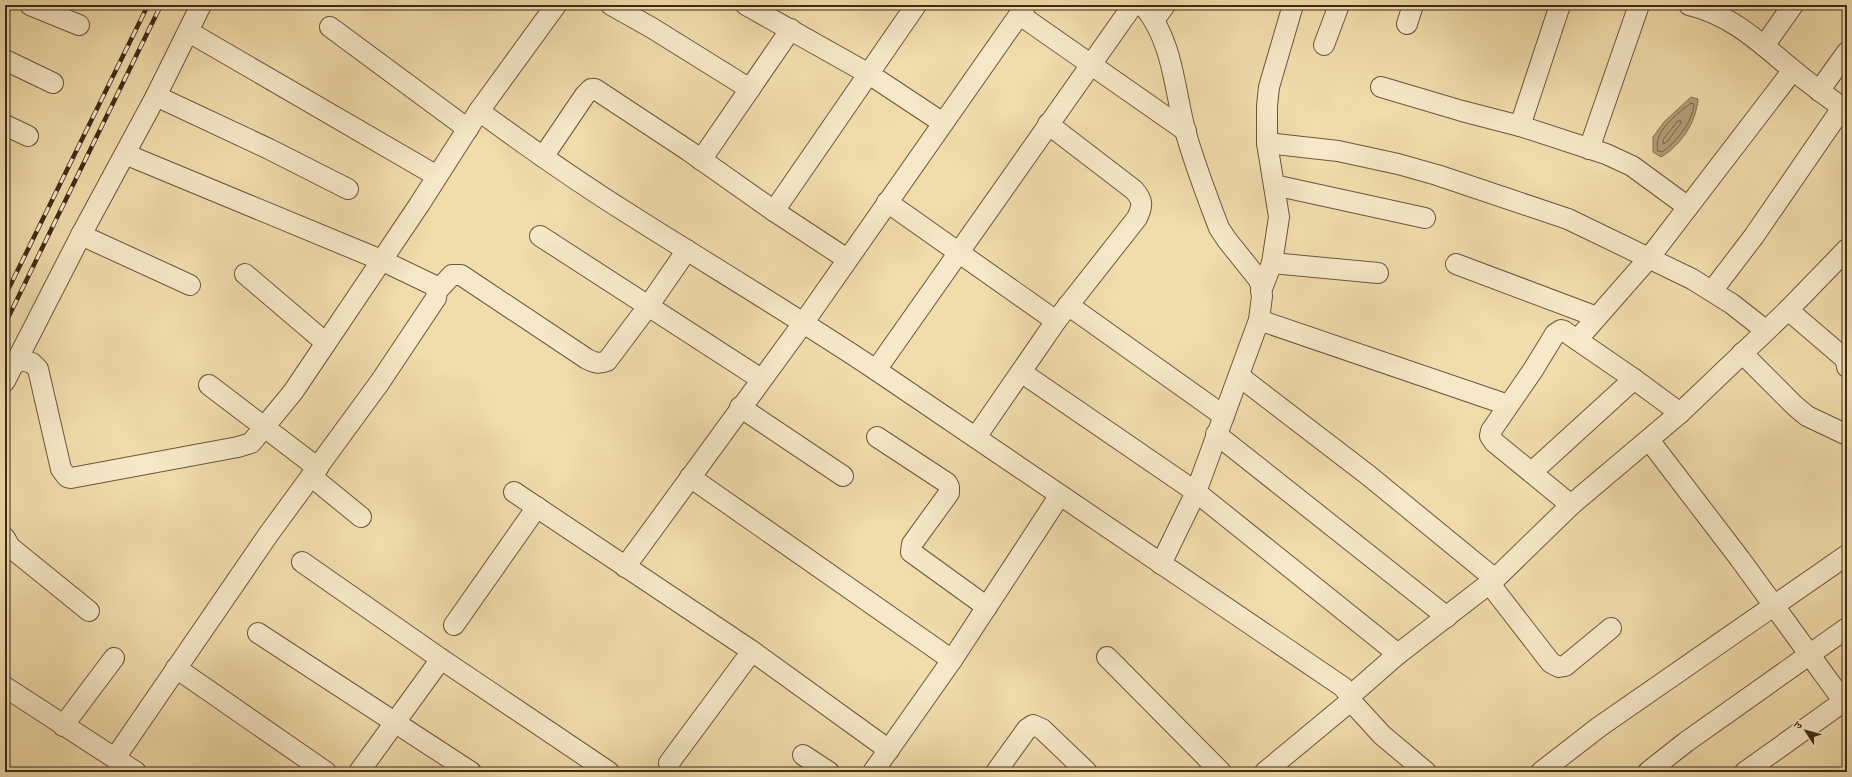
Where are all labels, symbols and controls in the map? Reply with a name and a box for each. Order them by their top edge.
north arrow [1786,711,1826,751]
text: उ [1791,718,1806,732]

